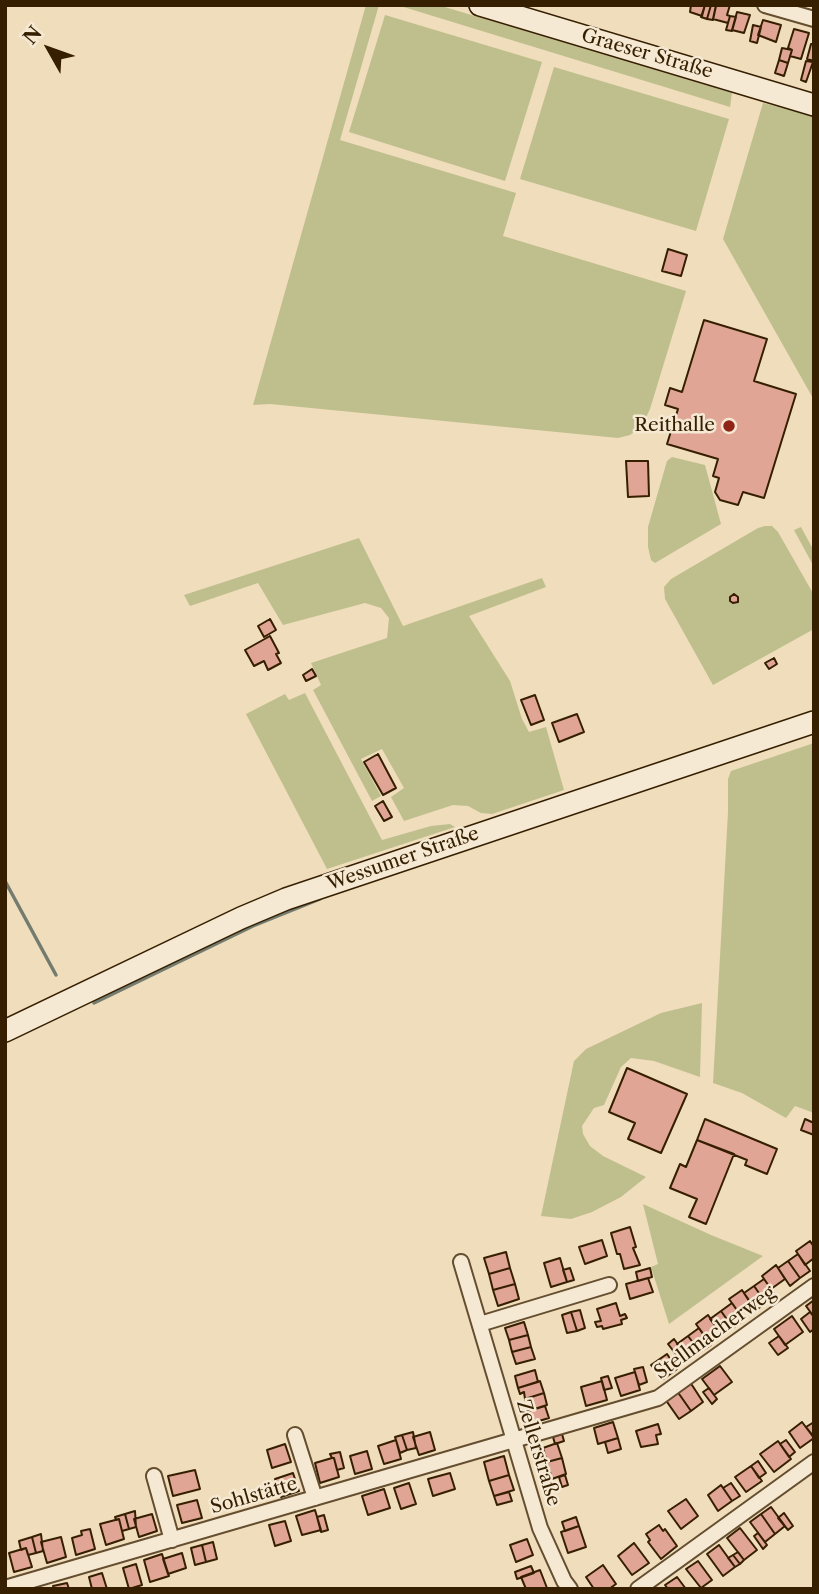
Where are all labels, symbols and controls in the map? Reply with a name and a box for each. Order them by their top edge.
north arrow [14,14,84,84]
text: N [18,21,47,49]
street label: Graeser Straße [579,24,715,84]
place label: Reithalle [634,415,715,437]
marker: Reithalle [721,418,737,434]
street label: Wessumer Straße [324,822,482,896]
street label: Stellmacherweg [650,1281,780,1385]
street label: Zellerstraße [511,1397,565,1509]
street label: Sohlstätte [208,1473,300,1519]

